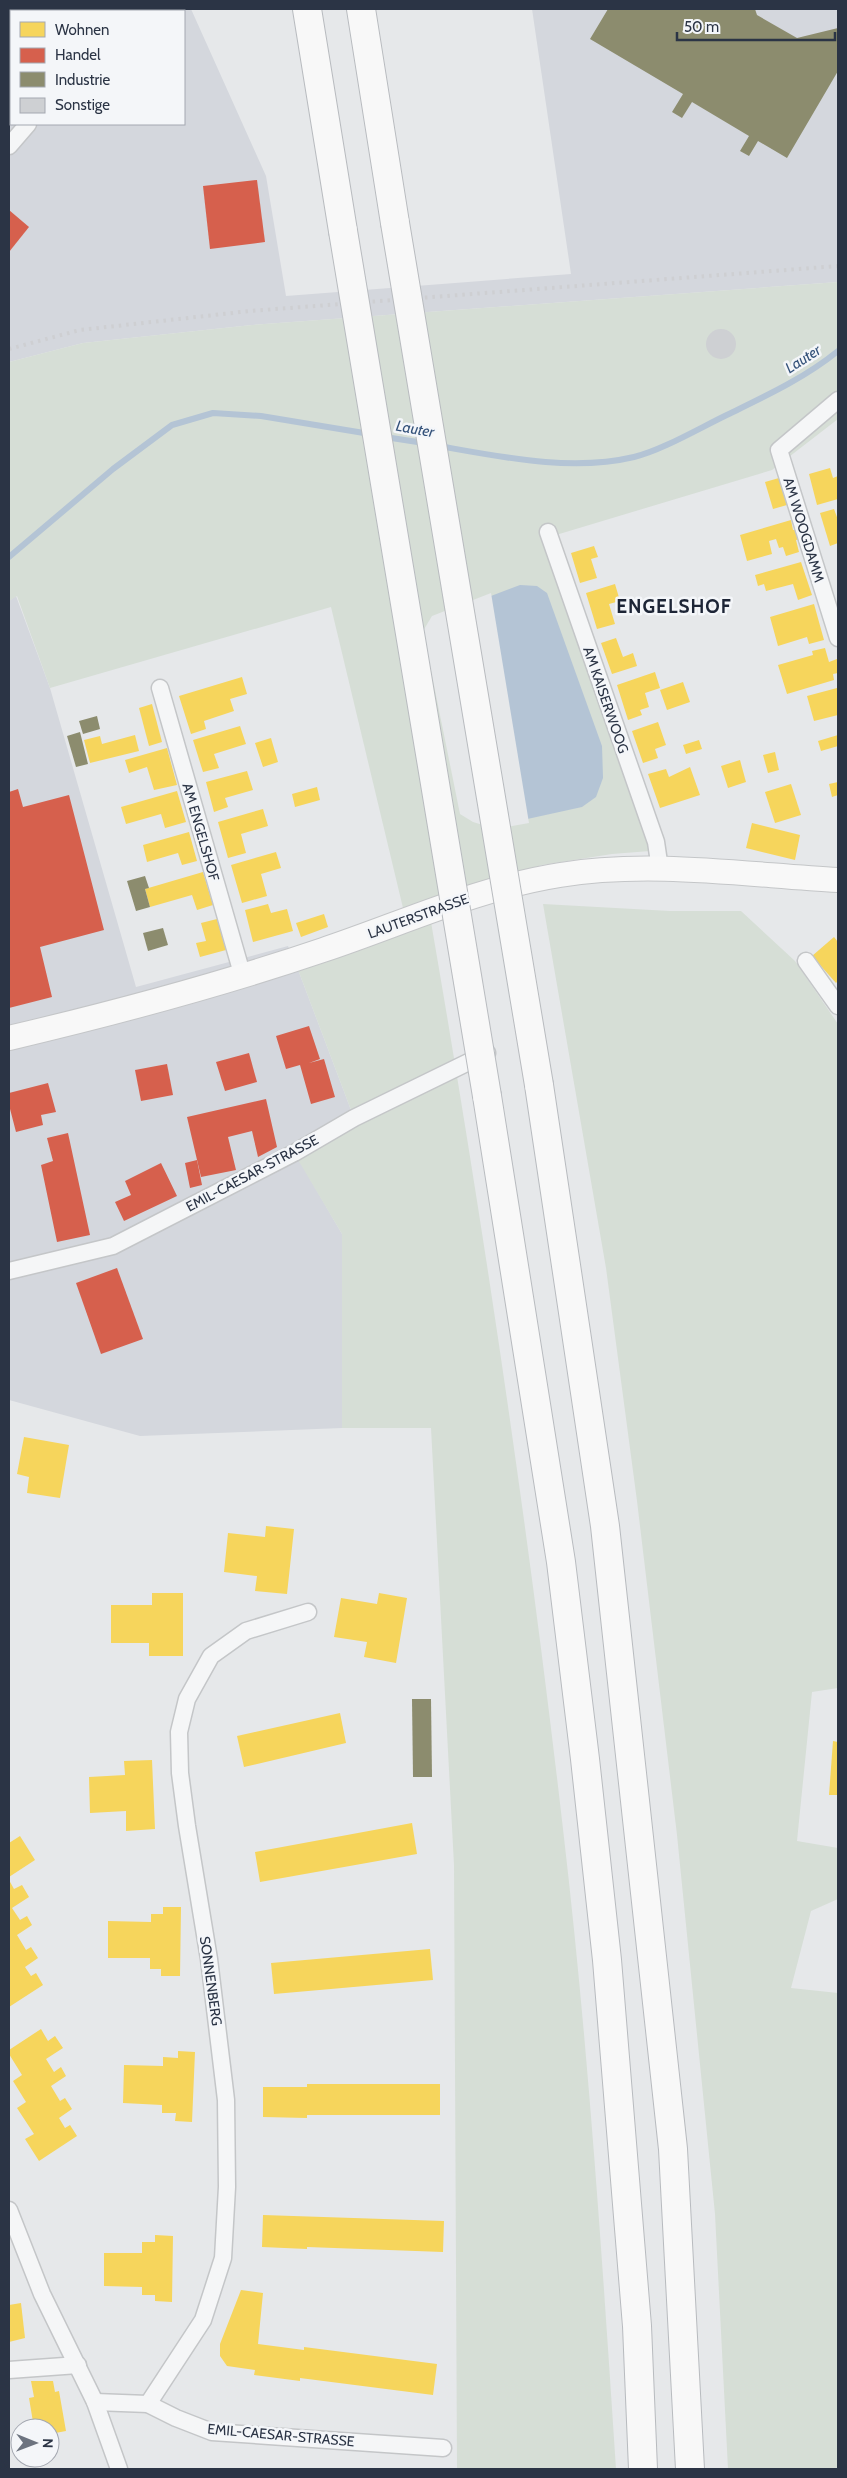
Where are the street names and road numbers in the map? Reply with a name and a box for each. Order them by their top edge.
street label: AM WOOGDAMM [780,475,828,585]
street label: AM KAISERWOOG [579,644,633,756]
street label: AM ENGELSHOF [178,781,224,884]
street label: LAUTERSTRASSE [365,889,471,943]
street label: EMIL-CAESAR-STRASSE [183,1130,322,1216]
street label: SONNENBERG [196,1935,226,2027]
street label: EMIL-CAESAR-STRASSE [207,2420,356,2450]

